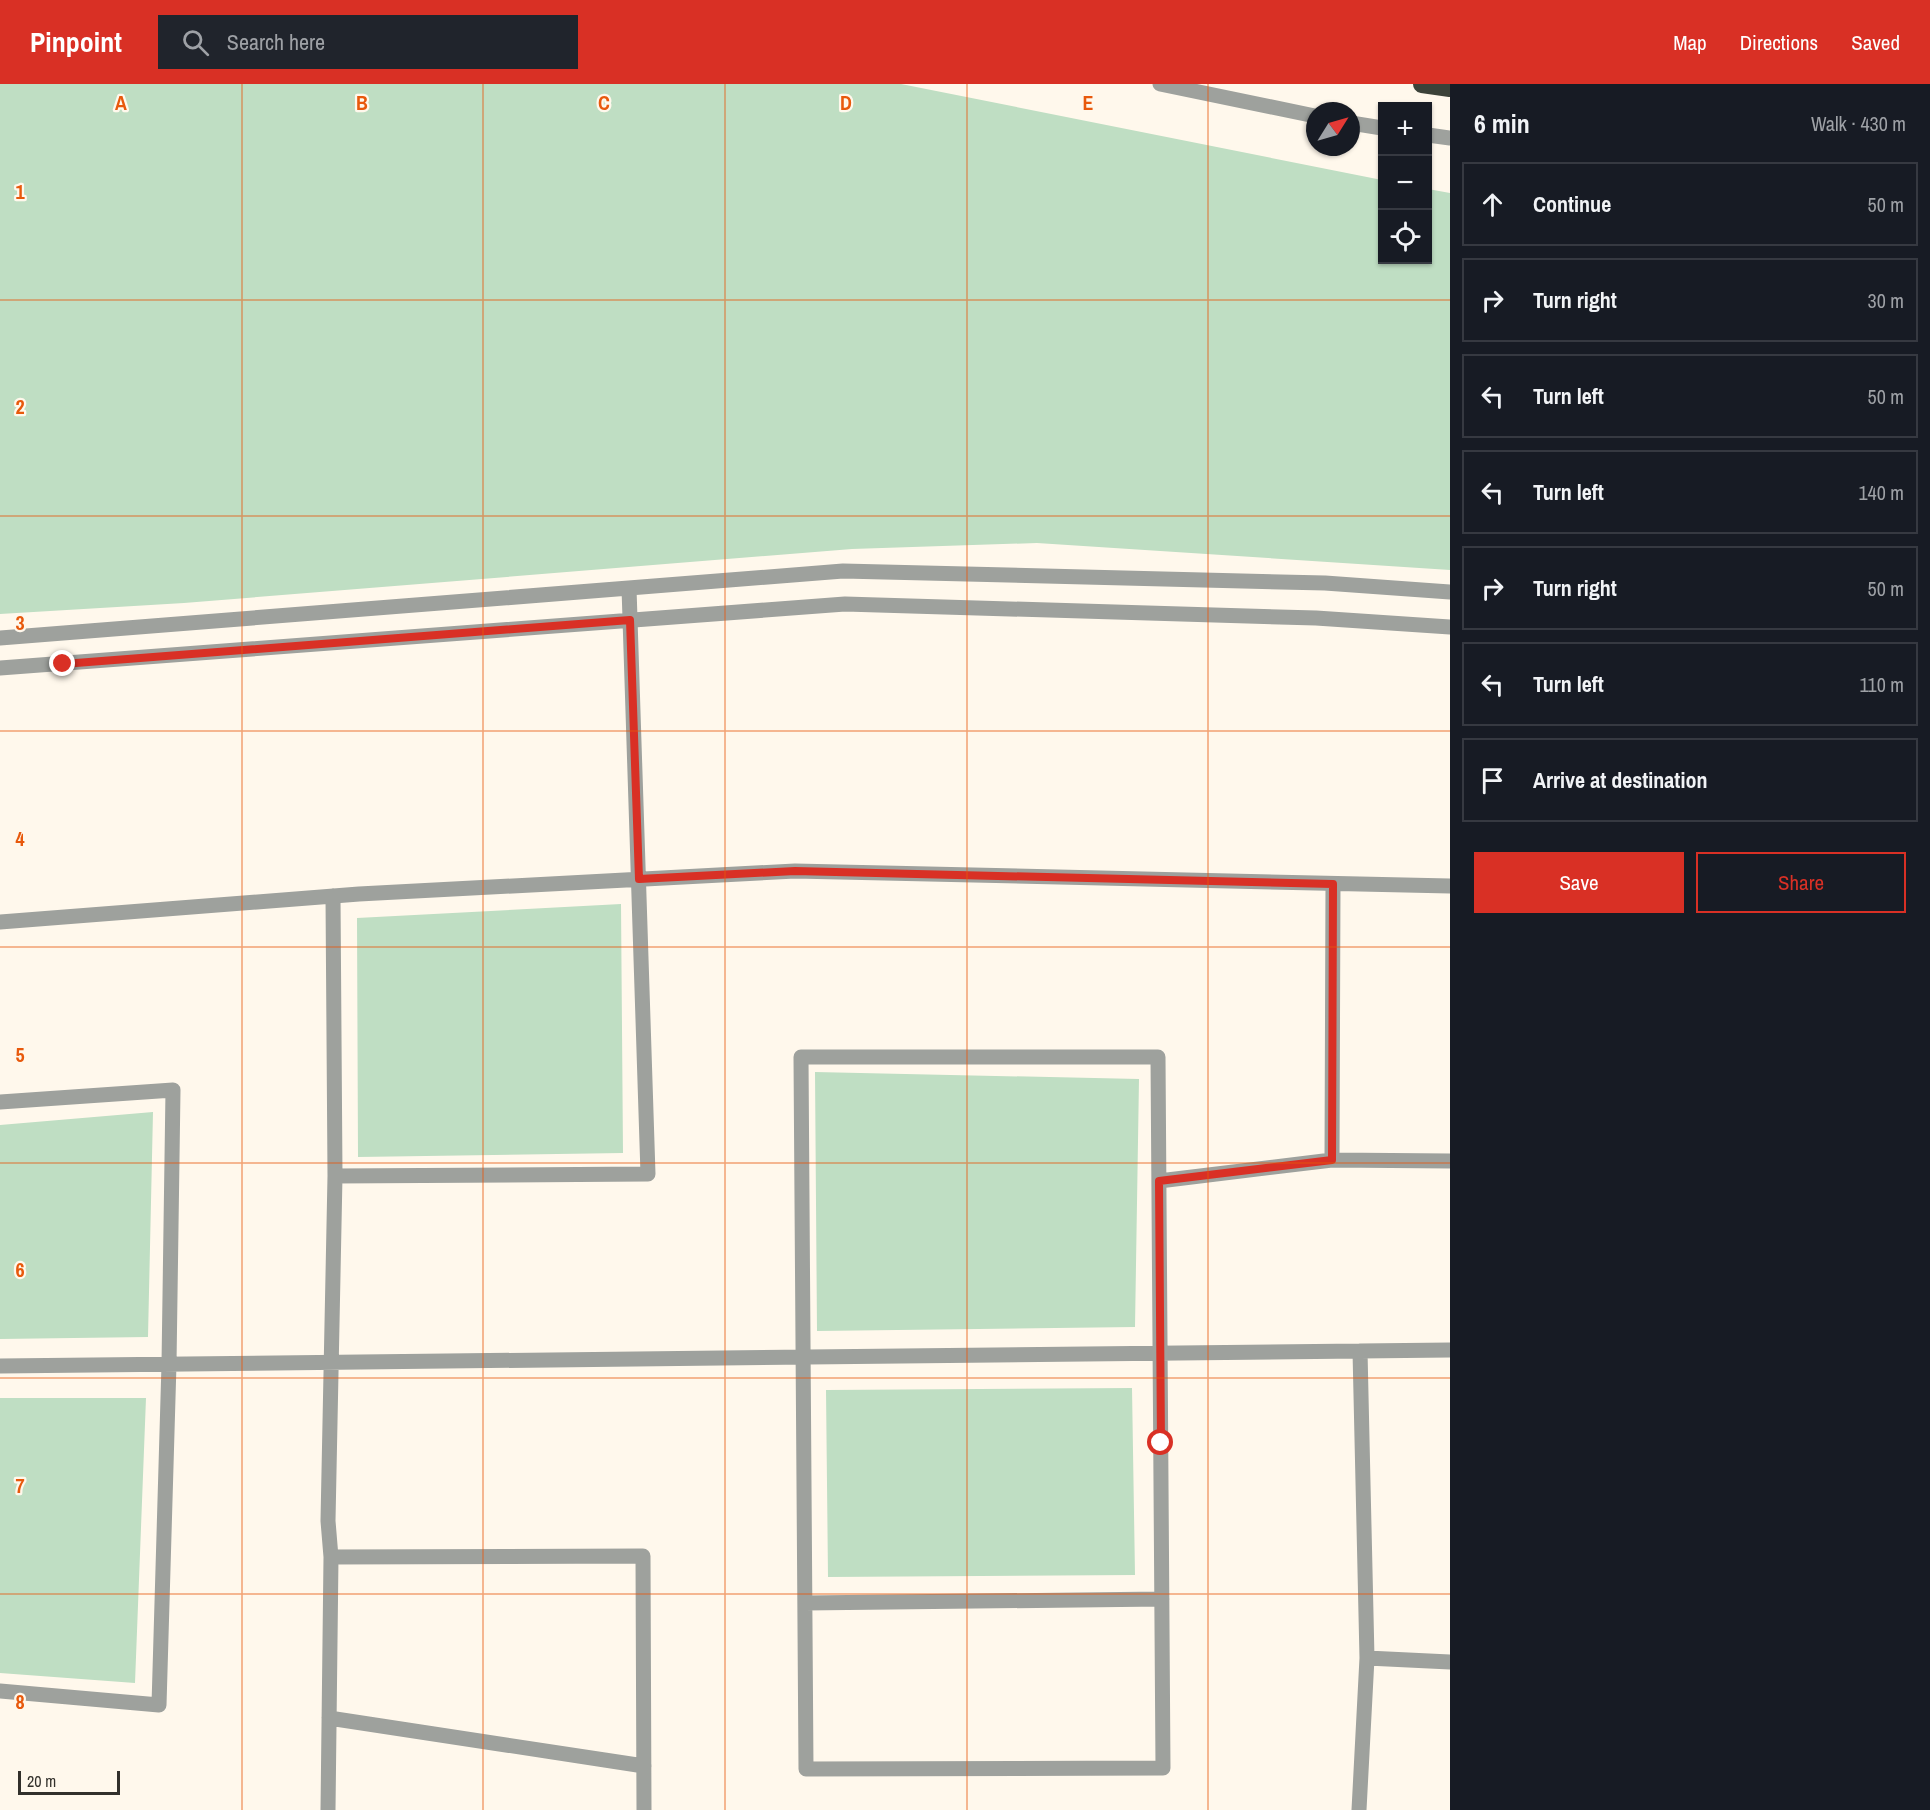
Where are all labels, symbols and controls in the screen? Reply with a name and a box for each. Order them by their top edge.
search box [158,15,578,69]
text: Pinpoint [30,23,122,61]
icon: search [179,26,212,59]
text: Search here [227,27,325,57]
text: Map [1673,28,1707,57]
text: Directions [1740,28,1818,57]
text: Saved [1851,28,1900,57]
text: A [115,89,127,116]
text: B [356,89,368,116]
text: C [598,89,610,116]
text: D [840,89,852,116]
text: E [1083,89,1094,116]
north arrow [1306,102,1360,156]
map controls [1378,102,1432,264]
button: + [1378,102,1432,156]
text: 6 min [1474,106,1530,141]
text: Walk · 430 m [1811,110,1906,137]
button: − [1378,156,1432,210]
text: 1 [15,178,25,205]
icon: ahead [1476,188,1509,221]
text: Continue [1533,189,1611,219]
text: 50 m [1868,191,1904,218]
button: locate [1378,210,1432,264]
icon: right [1476,284,1509,317]
text: Turn right [1533,285,1617,315]
text: 30 m [1868,287,1904,314]
icon: left [1476,380,1509,413]
text: Turn left [1533,381,1604,411]
text: 50 m [1868,383,1904,410]
text: 2 [15,393,25,420]
icon: left [1476,476,1509,509]
text: Turn left [1533,477,1604,507]
text: 140 m [1858,479,1904,506]
icon: right [1476,572,1509,605]
text: Turn right [1533,573,1617,603]
text: 50 m [1868,575,1904,602]
text: 3 [15,609,25,636]
route end [49,650,75,676]
icon: left [1476,668,1509,701]
text: Turn left [1533,669,1604,699]
text: 110 m [1860,671,1904,698]
icon: arrive [1476,764,1509,797]
text: Arrive at destination [1533,765,1707,795]
text: 4 [15,825,25,852]
button: Save [1474,852,1684,913]
button: Share [1696,852,1906,913]
text: 5 [15,1041,25,1068]
text: 6 [15,1256,25,1283]
route start [1147,1429,1173,1455]
text: 7 [15,1472,25,1499]
text: 8 [15,1688,25,1715]
scale bar [18,1768,120,1796]
text: 20 m [27,1770,56,1792]

